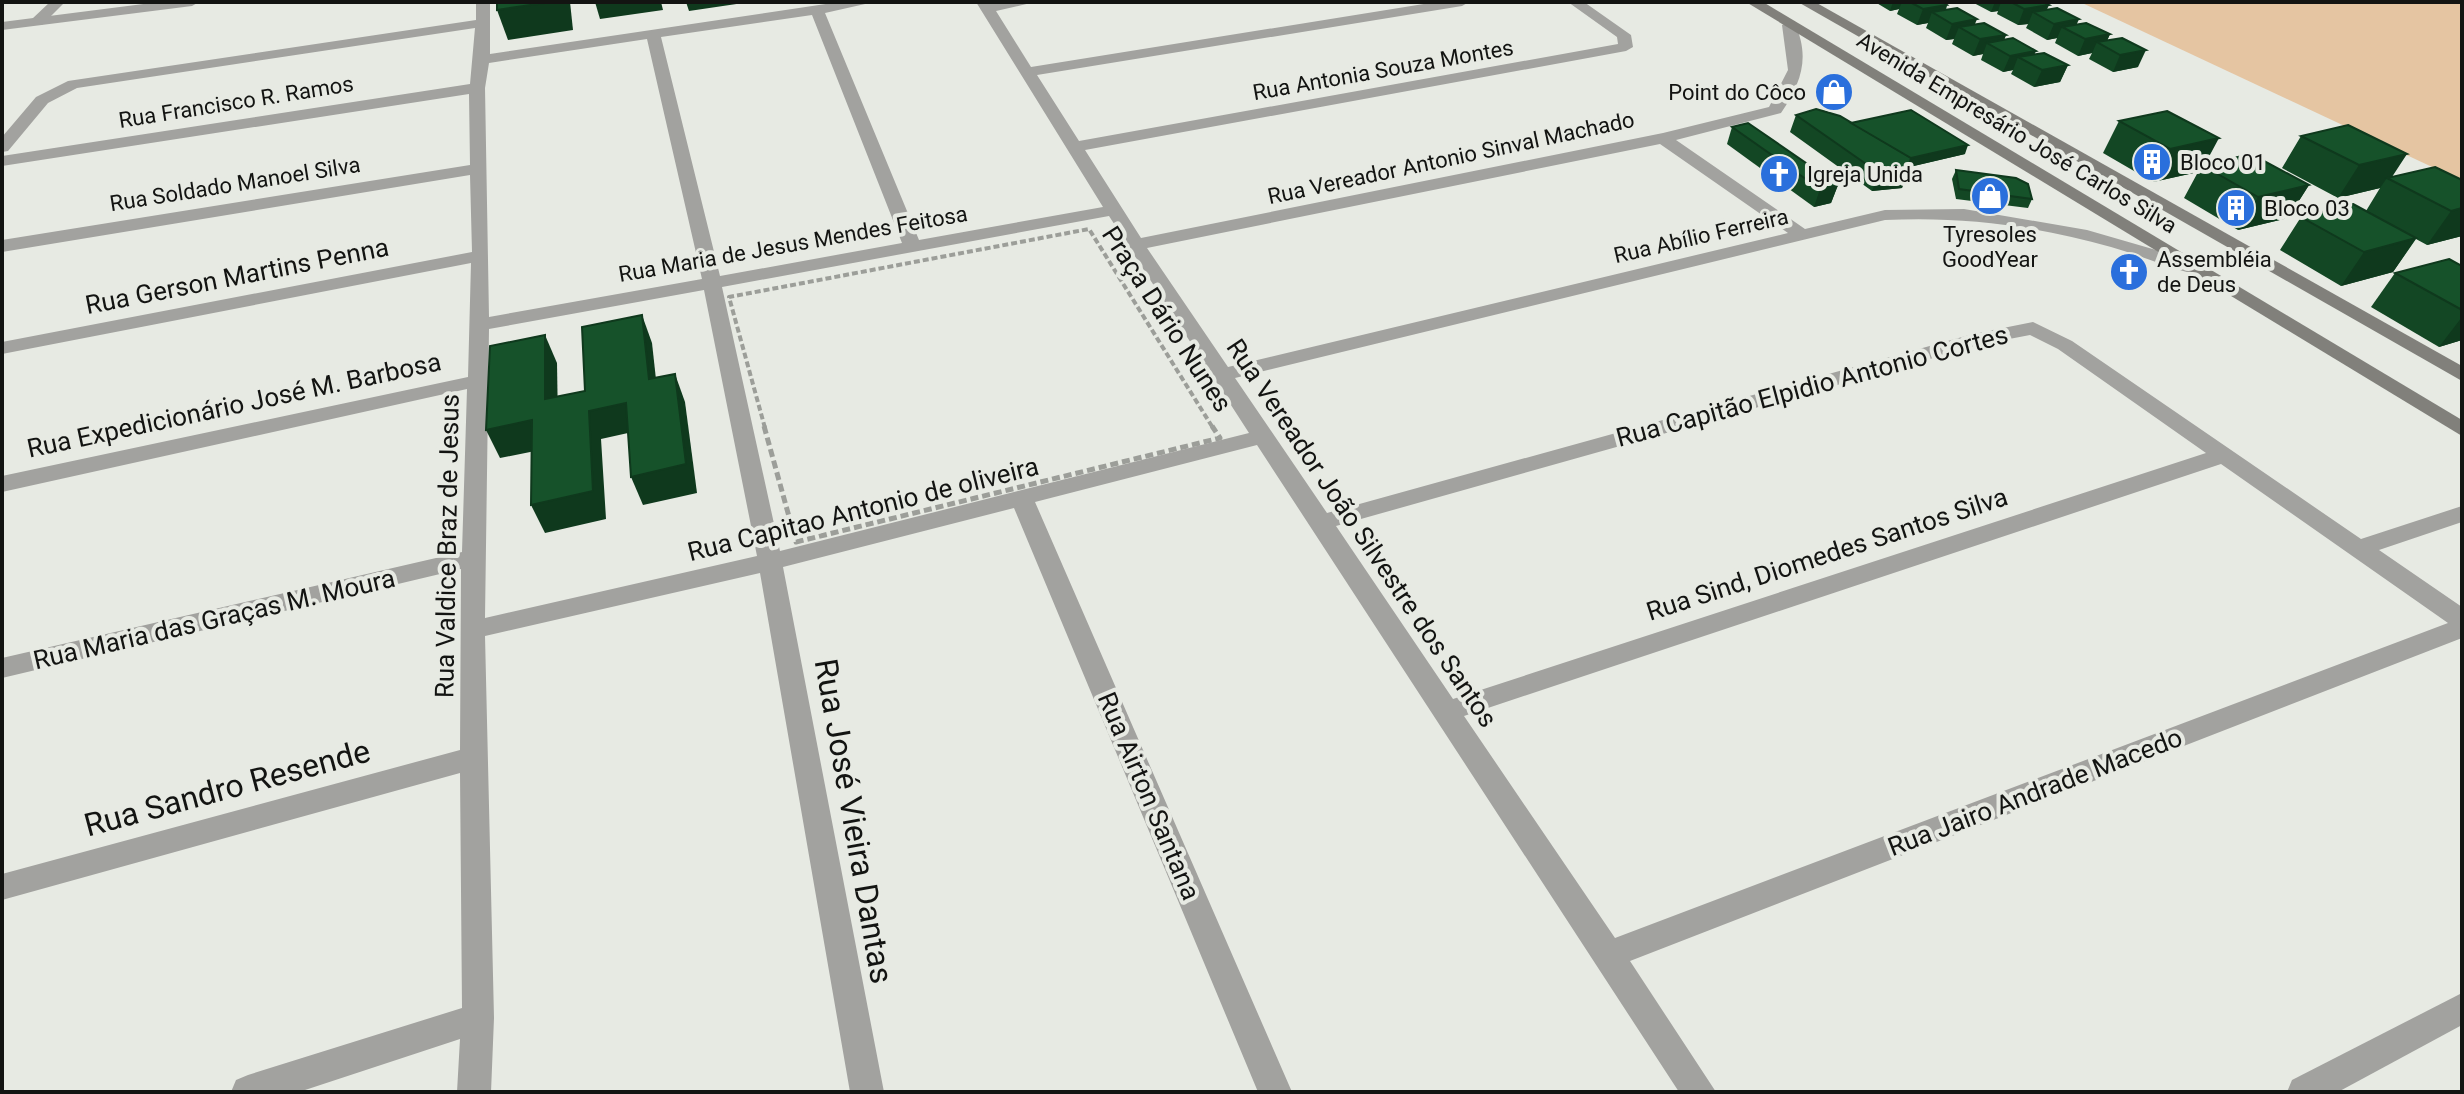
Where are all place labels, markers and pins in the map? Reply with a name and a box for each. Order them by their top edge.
shop icon: Point do Côco [1813,71,1855,113]
place label: Point do Côco [1668,80,1806,105]
building icon: Bloco 01 [2131,141,2173,183]
place label: Bloco 01 [2180,150,2266,175]
church icon: Igreja Unida [1758,153,1800,195]
place label: Igreja Unida [1807,162,1923,187]
shop icon: Tyresoles GoodYear [1969,175,2011,217]
building icon: Bloco 03 [2215,187,2257,229]
place label: Bloco 03 [2264,196,2350,221]
place label: Tyresoles GoodYear [1942,222,2039,272]
place label: Assembléia de Deus [2157,247,2272,297]
church icon: Assembléia de Deus [2108,251,2150,293]

